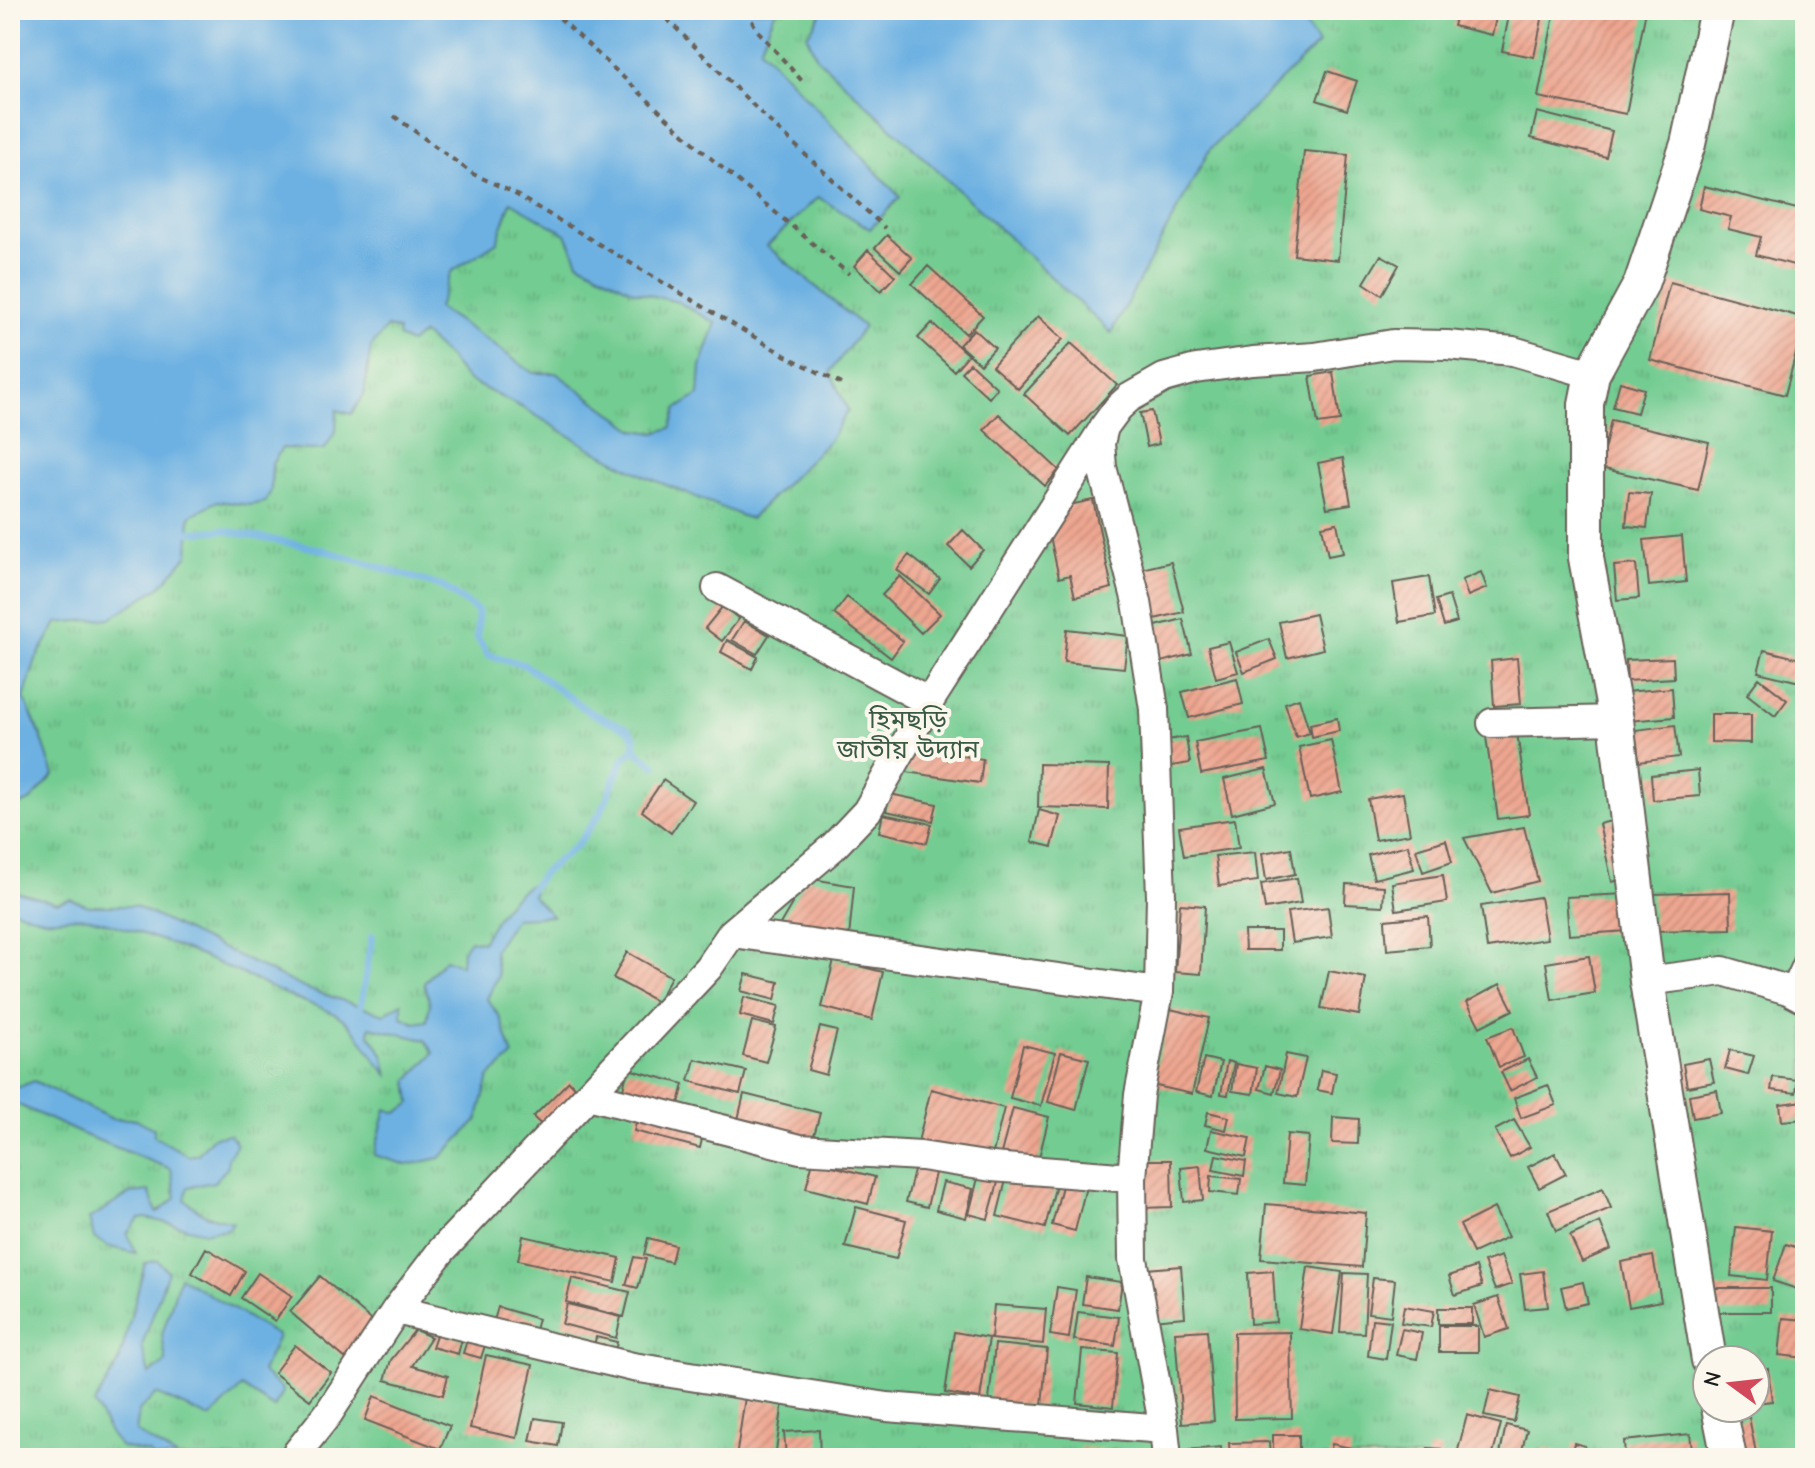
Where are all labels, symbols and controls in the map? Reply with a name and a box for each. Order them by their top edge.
park label: হিমছড়ি জাতীয় উদ্যান [836,705,979,765]
north arrow [1691,1344,1771,1424]
text: N [1698,1369,1727,1389]

